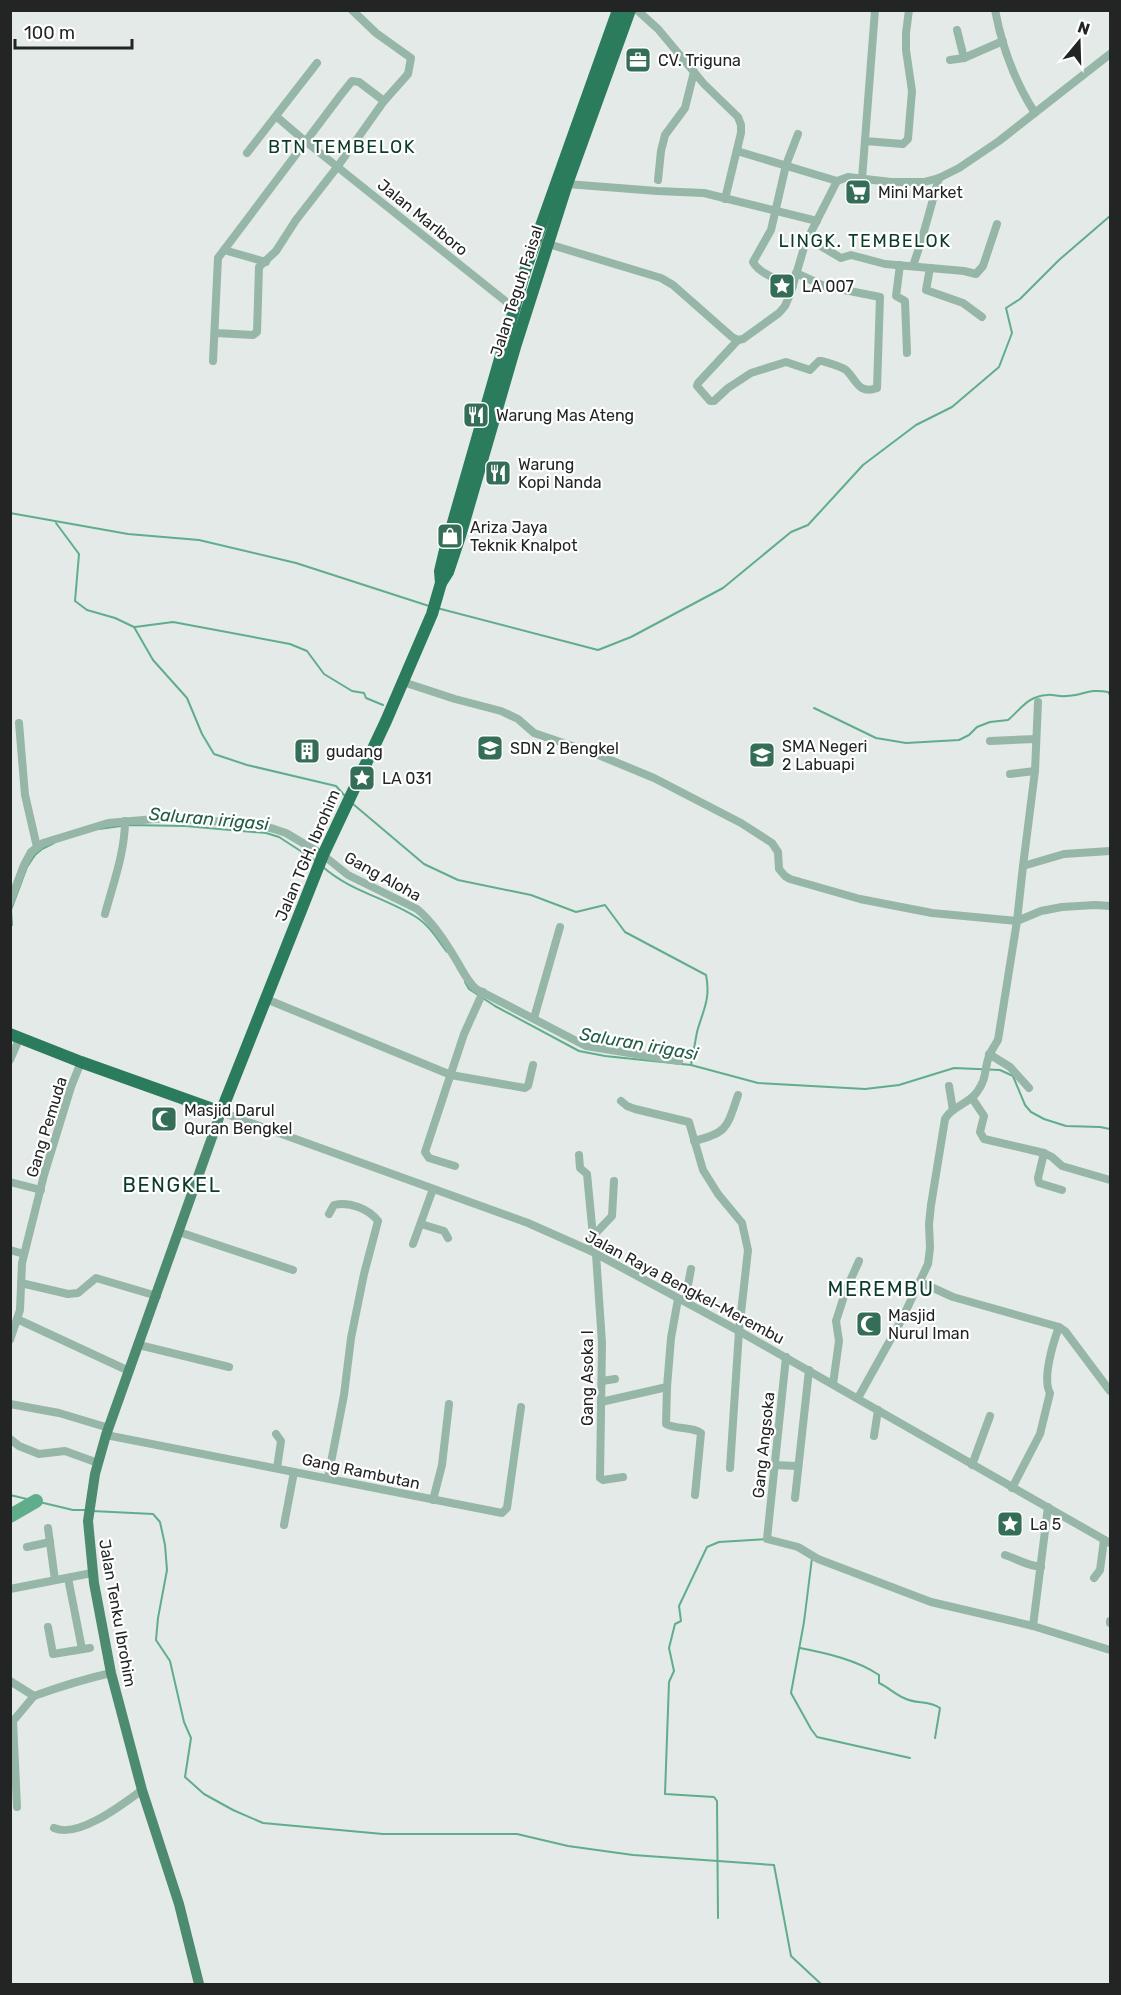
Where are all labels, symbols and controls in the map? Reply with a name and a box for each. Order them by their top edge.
scale bar [15,12,132,50]
north arrow [1049,12,1109,72]
text: N [1075,17,1092,39]
text: 100 m [24,22,75,44]
office icon: CV. Triguna [623,45,653,75]
place label: CV. Triguna [658,51,741,70]
district label: BTN TEMBELOK [268,136,416,158]
street label: Jalan Marlboro [374,175,472,260]
supermarket icon: Mini Market [843,177,873,207]
place label: Mini Market [878,183,963,202]
street label: Jalan Teguh Faisal [486,223,547,359]
district label: LINGK. TEMBELOK [778,230,952,252]
place icon: LA 007 [767,271,797,301]
place label: LA 007 [802,277,854,296]
restaurant icon: Warung Mas Ateng [461,400,491,430]
place label: Warung Mas Ateng [496,406,634,425]
place label: Warung Kopi Nanda [518,455,602,492]
restaurant icon: Warung Kopi Nanda [483,458,513,488]
place label: Ariza Jaya Teknik Knalpot [470,518,577,555]
shop icon: Ariza Jaya Teknik Knalpot [435,521,465,551]
school or university icon: SDN 2 Bengkel [475,733,505,763]
building icon: gudang [292,736,322,766]
place label: SMA Negeri 2 Labuapi [782,737,867,774]
place label: SDN 2 Bengkel [510,739,619,758]
school or university icon: SMA Negeri 2 Labuapi [747,740,777,770]
place label: gudang [326,742,383,761]
place icon: LA 031 [347,763,377,793]
place label: LA 031 [382,769,432,788]
street label: Jalan TGH. Ibrohim [271,787,344,924]
water label: Saluran irigasi [148,803,270,835]
street label: Gang Aloha [341,848,424,905]
water label: Saluran irigasi [578,1023,701,1065]
street label: Gang Pemuda [22,1075,71,1180]
place label: Masjid Darul Quran Bengkel [184,1101,292,1138]
mosque icon: Masjid Darul Quran Bengkel [149,1104,179,1134]
district label: BENGKEL [123,1173,221,1197]
street label: Jalan Raya Bengkel-Merembu [582,1227,788,1348]
district label: MEREMBU [828,1277,934,1301]
place label: Masjid Nurul Iman [888,1306,969,1343]
mosque icon: Masjid Nurul Iman [854,1309,884,1339]
street label: Gang Asoka I [578,1330,597,1426]
street label: Gang Angsoka [748,1391,779,1499]
street label: Gang Rambutan [300,1450,422,1493]
place icon: La 5 [995,1509,1025,1539]
place label: La 5 [1030,1515,1061,1534]
street label: Jalan Tenku Ibrohim [95,1538,140,1689]

